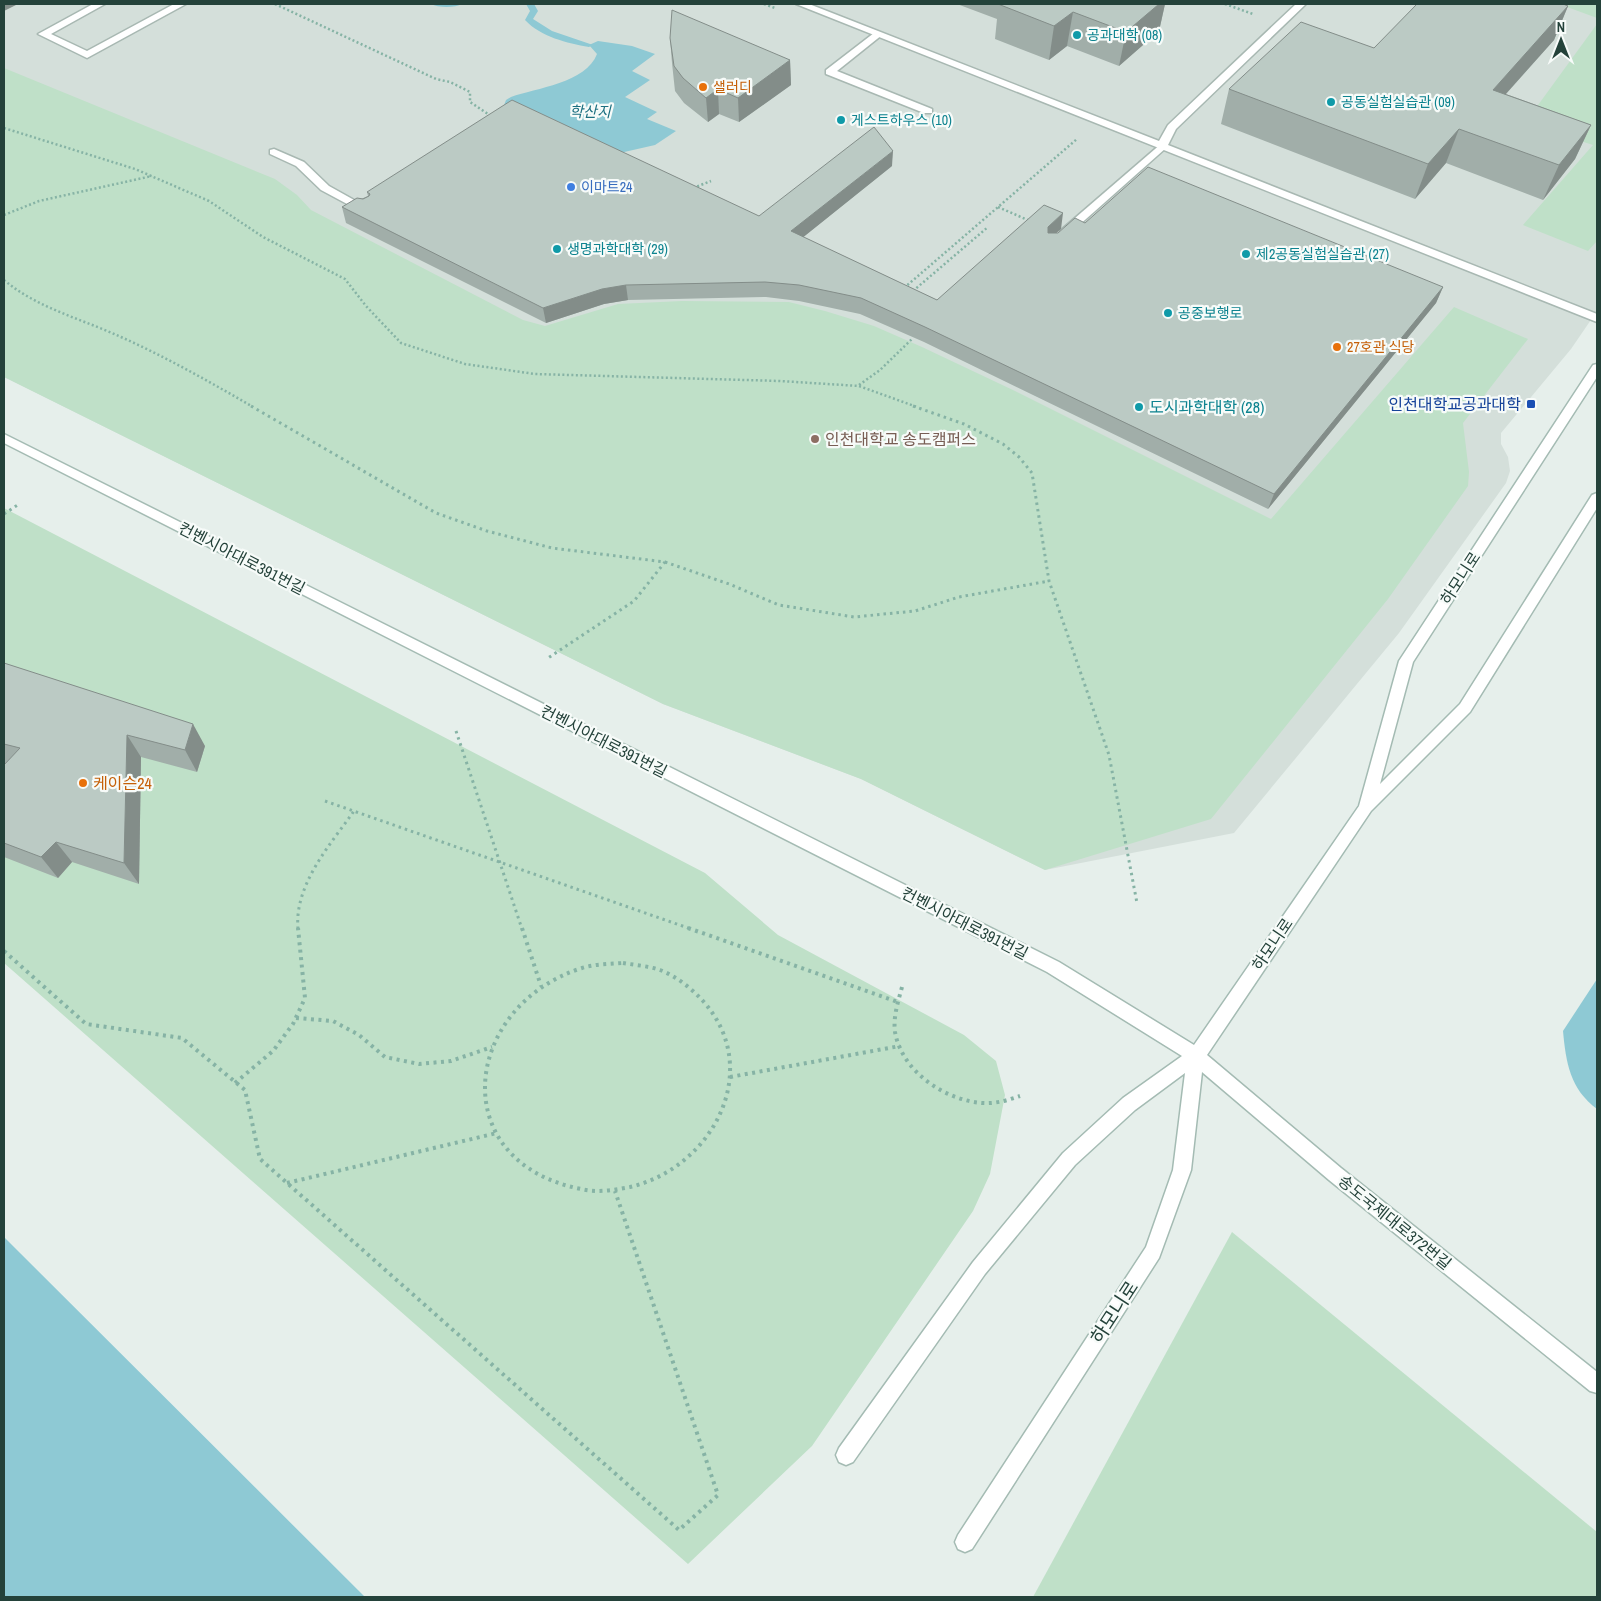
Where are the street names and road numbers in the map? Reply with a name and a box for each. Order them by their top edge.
street label: 컨벤시아대로391번길 [175,516,309,600]
street label: 하모니로 [1435,547,1485,609]
street label: 컨벤시아대로391번길 [537,699,671,783]
street label: 컨벤시아대로391번길 [898,881,1032,965]
street label: 하모니로 [1246,913,1298,975]
street label: 송도국제대로372번길 [1334,1170,1456,1274]
street label: 하모니로 [1084,1276,1144,1348]

